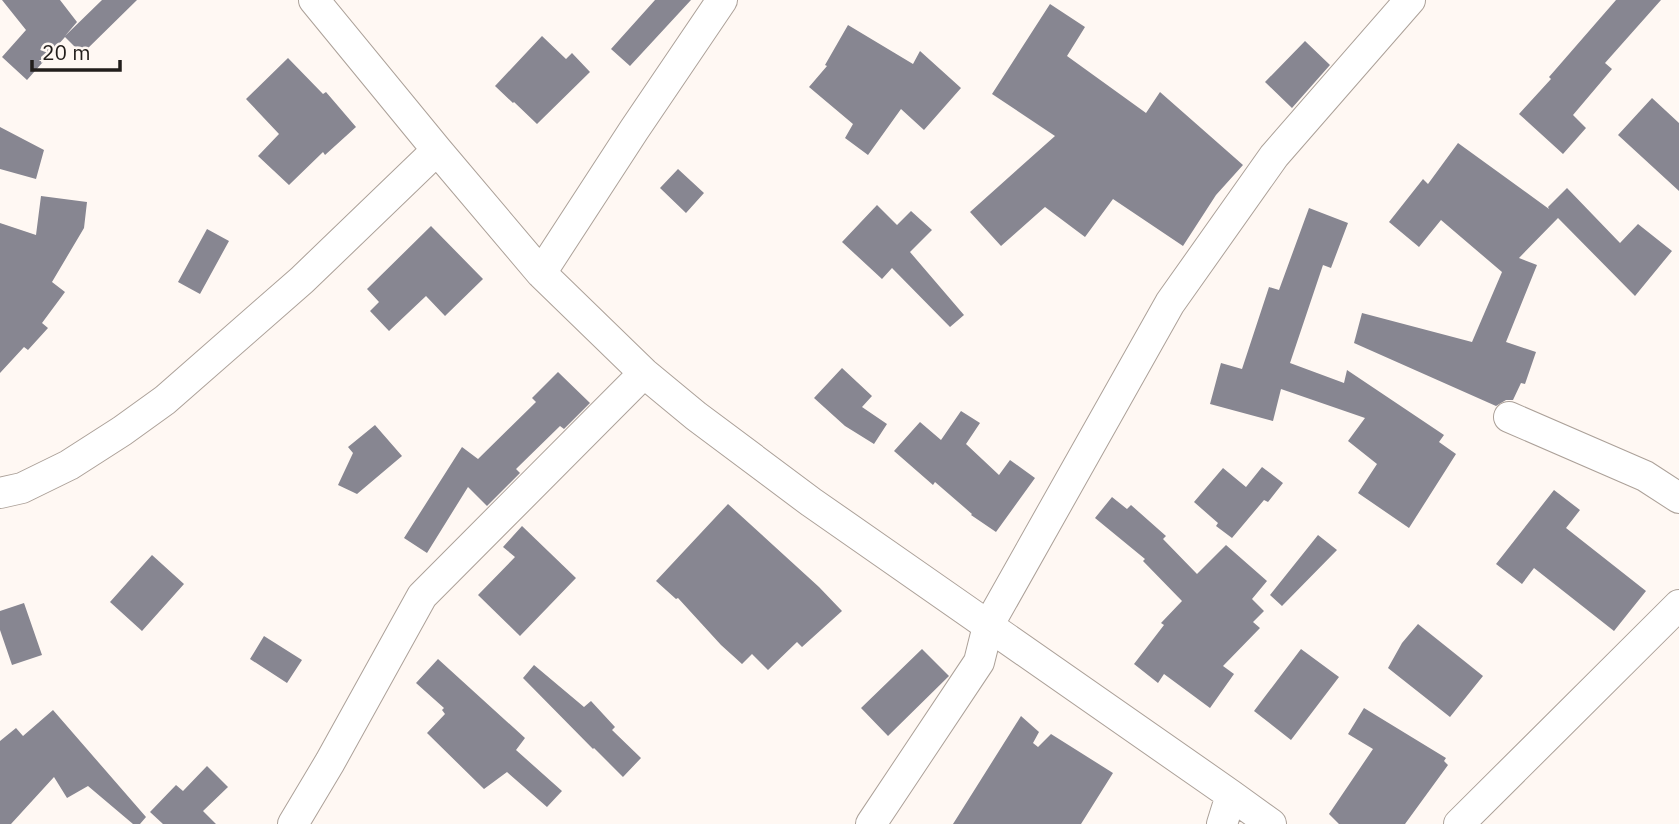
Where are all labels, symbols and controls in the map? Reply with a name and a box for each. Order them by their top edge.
scale bar [32,28,119,72]
text: 20 m [42,38,91,66]

